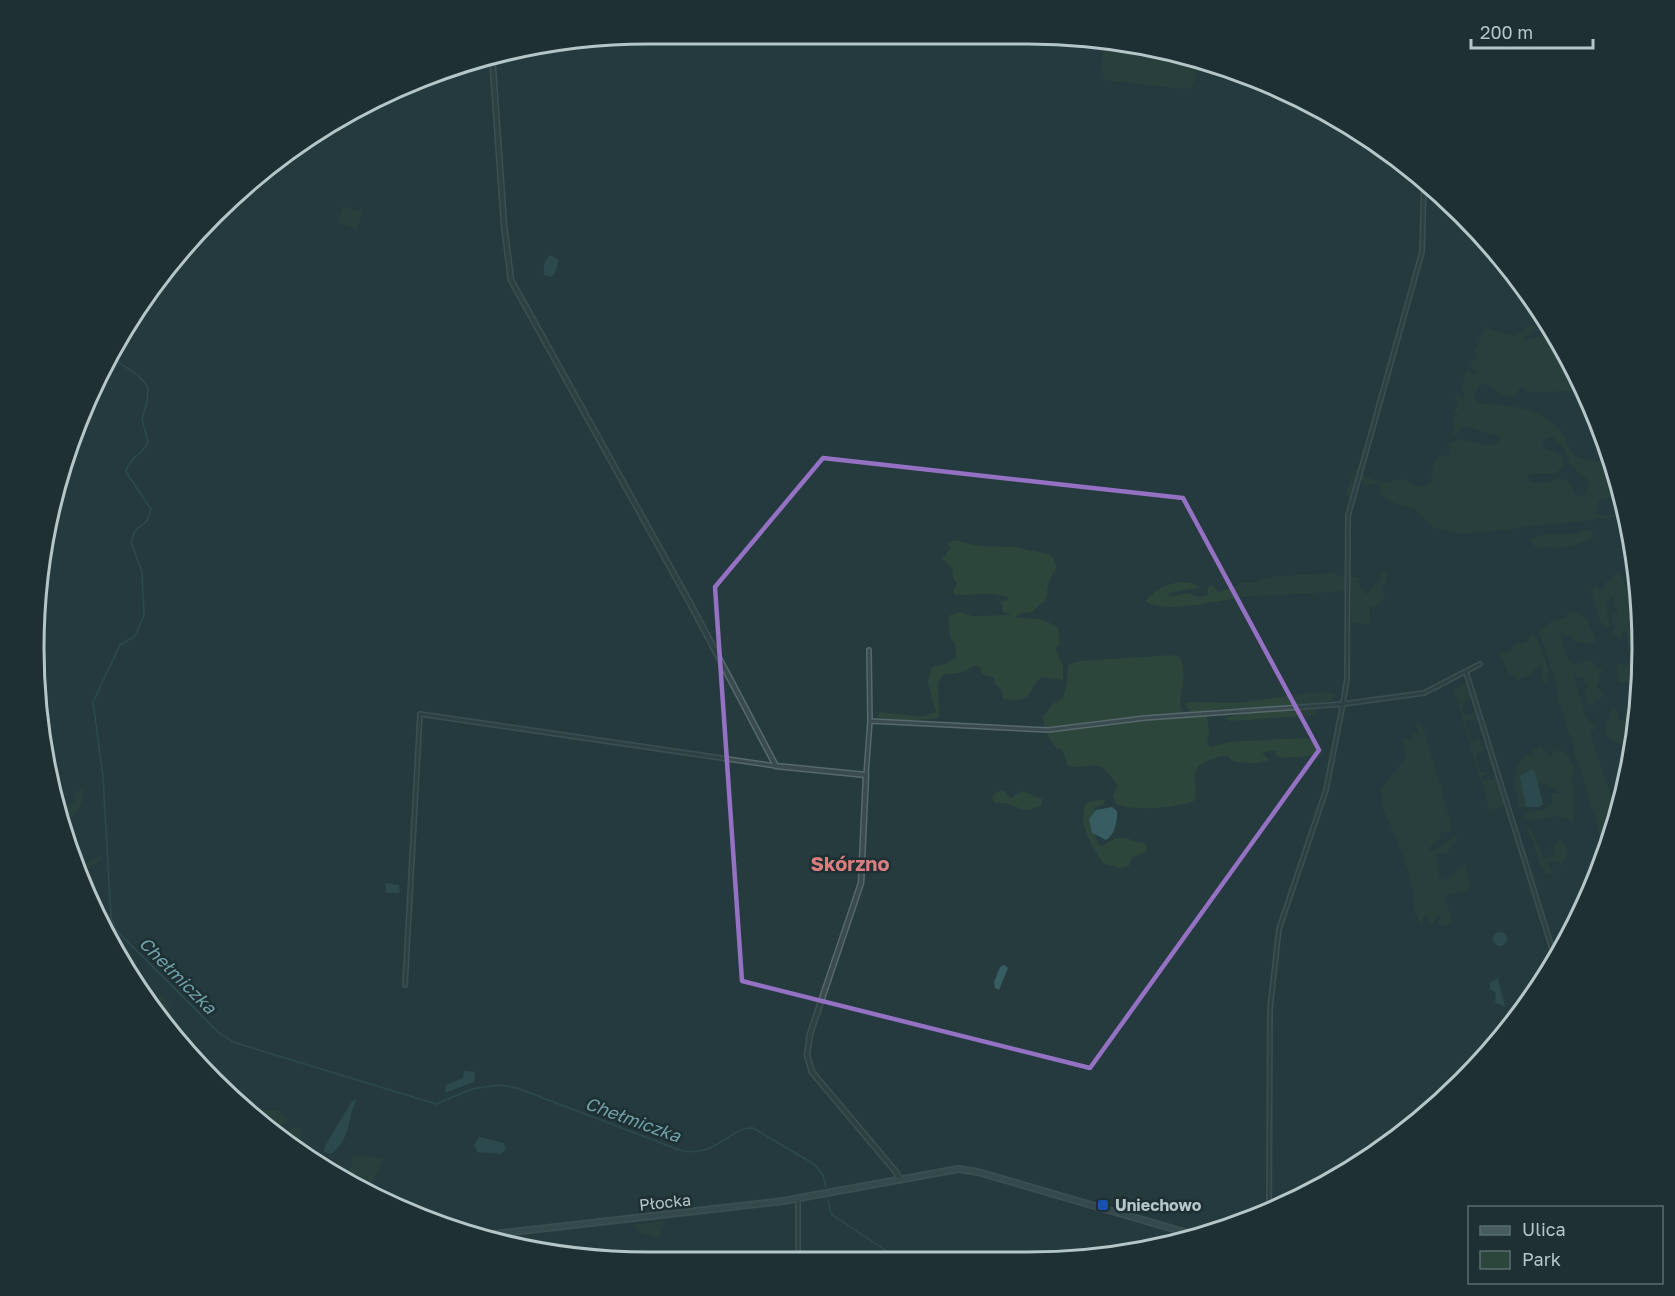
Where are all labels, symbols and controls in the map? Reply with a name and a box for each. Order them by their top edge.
scale bar [1471,12,1592,50]
text: 200 m [1480,21,1533,43]
district label: Skórzno [811,851,889,875]
water label: Chełmiczka [135,932,222,1019]
water label: Chełmiczka [582,1092,684,1147]
street label: Płocka [638,1189,692,1215]
place label: Uniechowo [1115,1195,1202,1215]
marker: Uniechowo [1096,1198,1110,1212]
legend [1468,1206,1663,1284]
text: Ulica [1522,1218,1566,1240]
text: Park [1522,1248,1561,1270]

